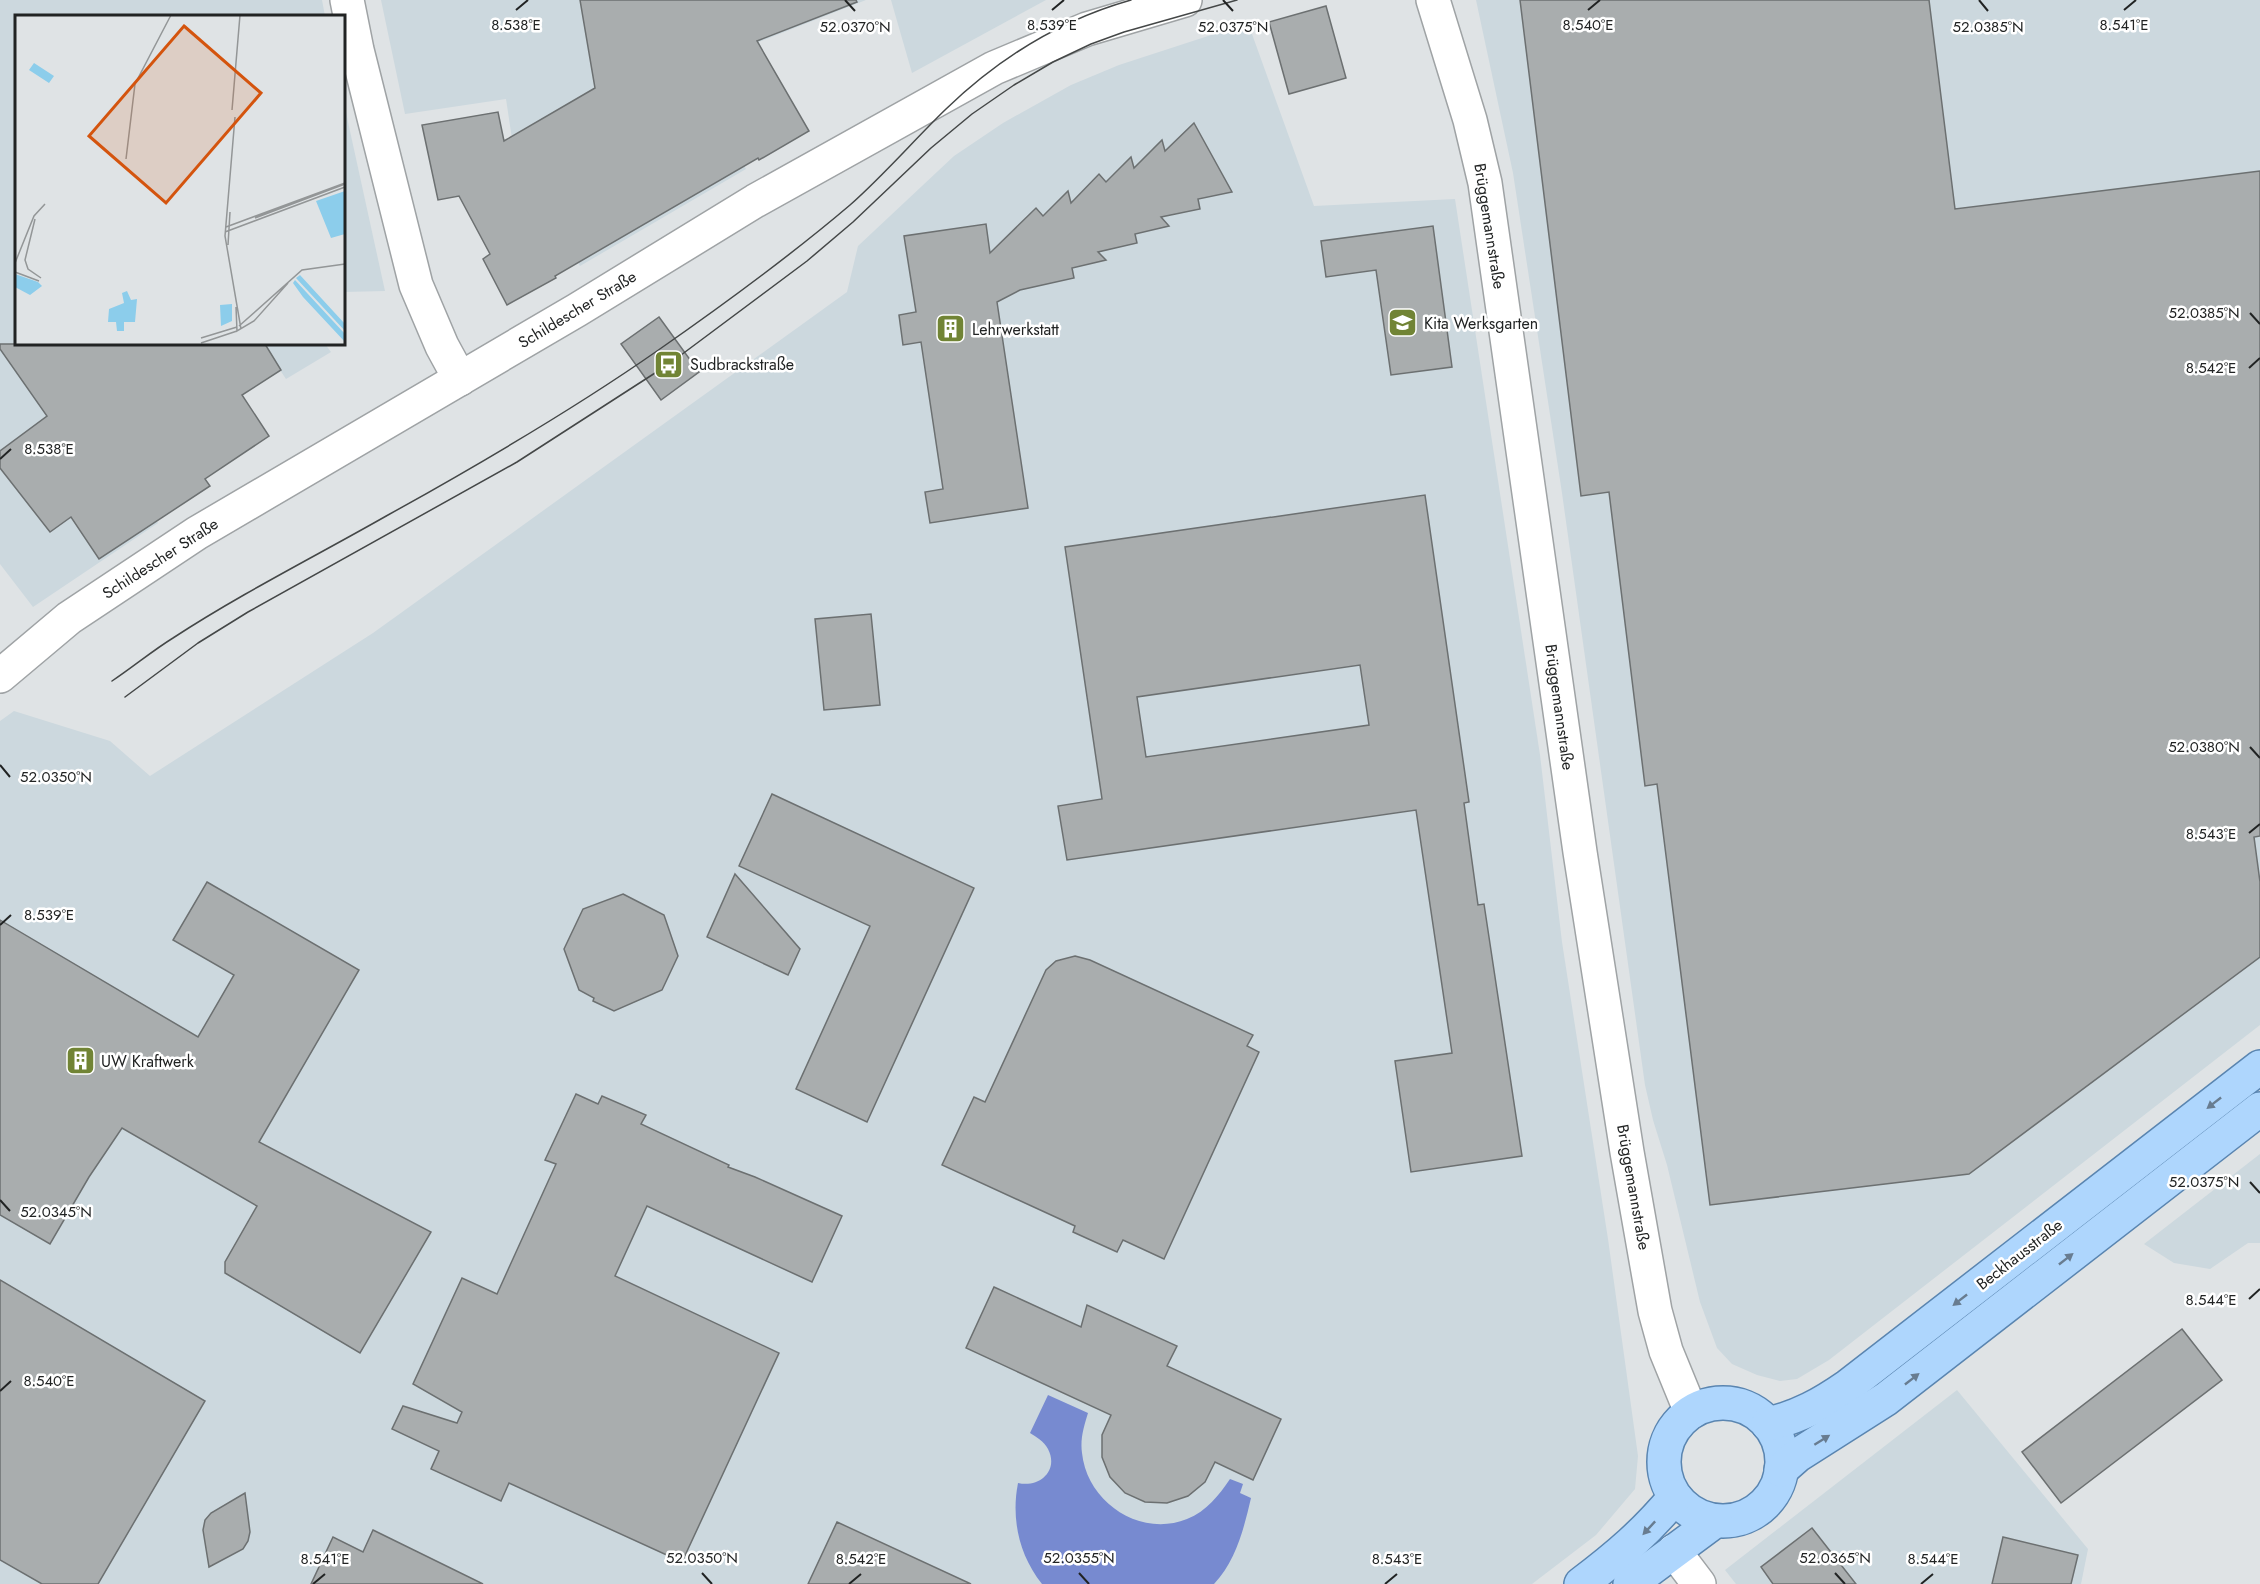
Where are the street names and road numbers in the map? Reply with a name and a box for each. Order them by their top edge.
street label: Brüggemannstraße [1468,162,1511,291]
street label: Schildescher Straße [514,265,641,354]
street label: Schildescher Straße [98,512,223,605]
street label: Brüggemannstraße [1539,643,1580,772]
street label: Brüggemannstraße [1611,1123,1656,1252]
street label: Beckhausstraße [1971,1213,2067,1295]

